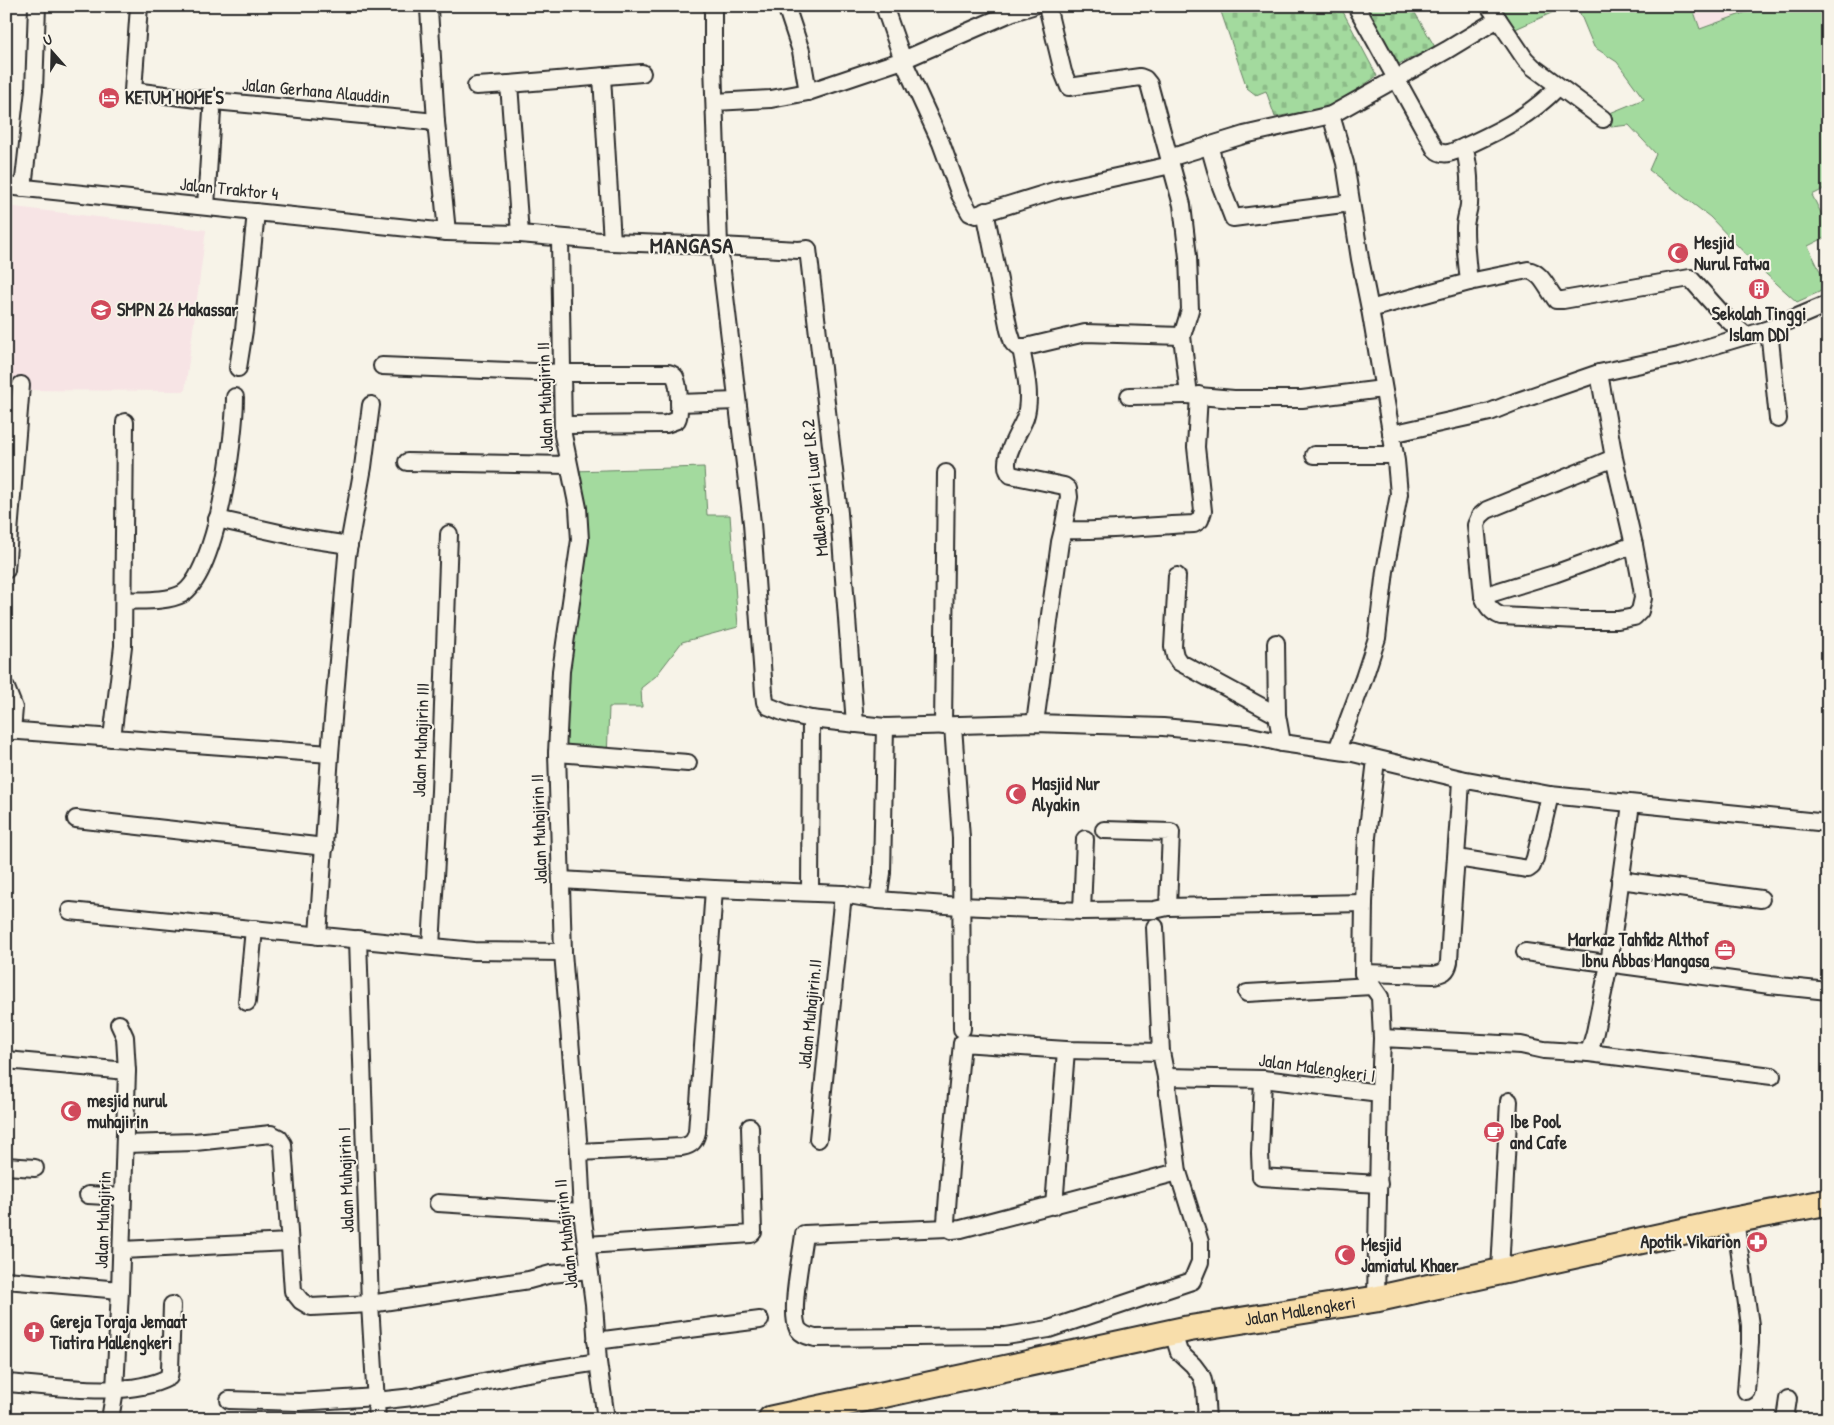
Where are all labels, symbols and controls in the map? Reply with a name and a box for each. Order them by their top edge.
north arrow [28,28,78,78]
text: U [41,29,55,50]
street label: Jalan Gerhana Alauddin [241,72,391,109]
place label: KETUM HOME'S [125,85,225,110]
hotel icon: KETUM HOME'S [97,86,121,110]
street label: Jalan Traktor 4 [179,171,280,206]
district label: MANGASA [650,230,734,260]
place label: Mesjid Nurul Fatwa [1694,230,1770,276]
mosque icon: Mesjid Nurul Fatwa [1666,241,1690,265]
building icon: Sekolah Tinggi Islam DDI [1747,277,1771,301]
place label: SMPN 26 Makassar [117,297,238,322]
school or university icon: SMPN 26 Makassar [89,298,113,322]
place label: Sekolah Tinggi Islam DDI [1712,301,1806,347]
street label: Jalan Muhajirin II [530,341,559,453]
street label: Mallengkeri Luar LR.2 [795,418,834,558]
street label: Jalan Muhajirin III [406,682,435,798]
place label: Masjid Nur Alyakin [1032,771,1100,818]
street label: Jalan Muhajirin II [524,773,553,885]
mosque icon: Masjid Nur Alyakin [1004,782,1028,806]
place label: Markaz Tahfidz Althof Ibnu Abbas Mangasa [1568,927,1710,974]
office icon: Markaz Tahfidz Althof Ibnu Abbas Mangasa [1713,938,1737,962]
street label: Jalan Muhajirin.II [791,958,828,1070]
street label: Jalan Malengkeri I [1257,1047,1377,1088]
place label: mesjid nurul muhajirin [87,1088,168,1134]
mosque icon: mesjid nurul muhajirin [59,1099,83,1123]
place label: Ibe Pool and Cafe [1510,1109,1568,1155]
cafe icon: Ibe Pool and Cafe [1482,1120,1506,1144]
street label: Jalan Muhajirin I [331,1127,360,1233]
street label: Jalan Muhajirin [88,1171,117,1269]
street label: Jalan Muhajirin II [547,1178,584,1290]
place label: Apotik Vikarion [1640,1229,1741,1255]
pharmacy icon: Apotik Vikarion [1745,1230,1769,1254]
place label: Mesjid Jamiatul Khaer [1361,1232,1459,1278]
mosque icon: Mesjid Jamiatul Khaer [1333,1243,1357,1267]
street label: Jalan Mallengkeri [1242,1289,1357,1332]
place label: Gereja Toraja Jemaat Tiatira Mallengkeri [49,1309,188,1356]
church icon: Gereja Toraja Jemaat Tiatira Mallengkeri [22,1320,46,1344]

